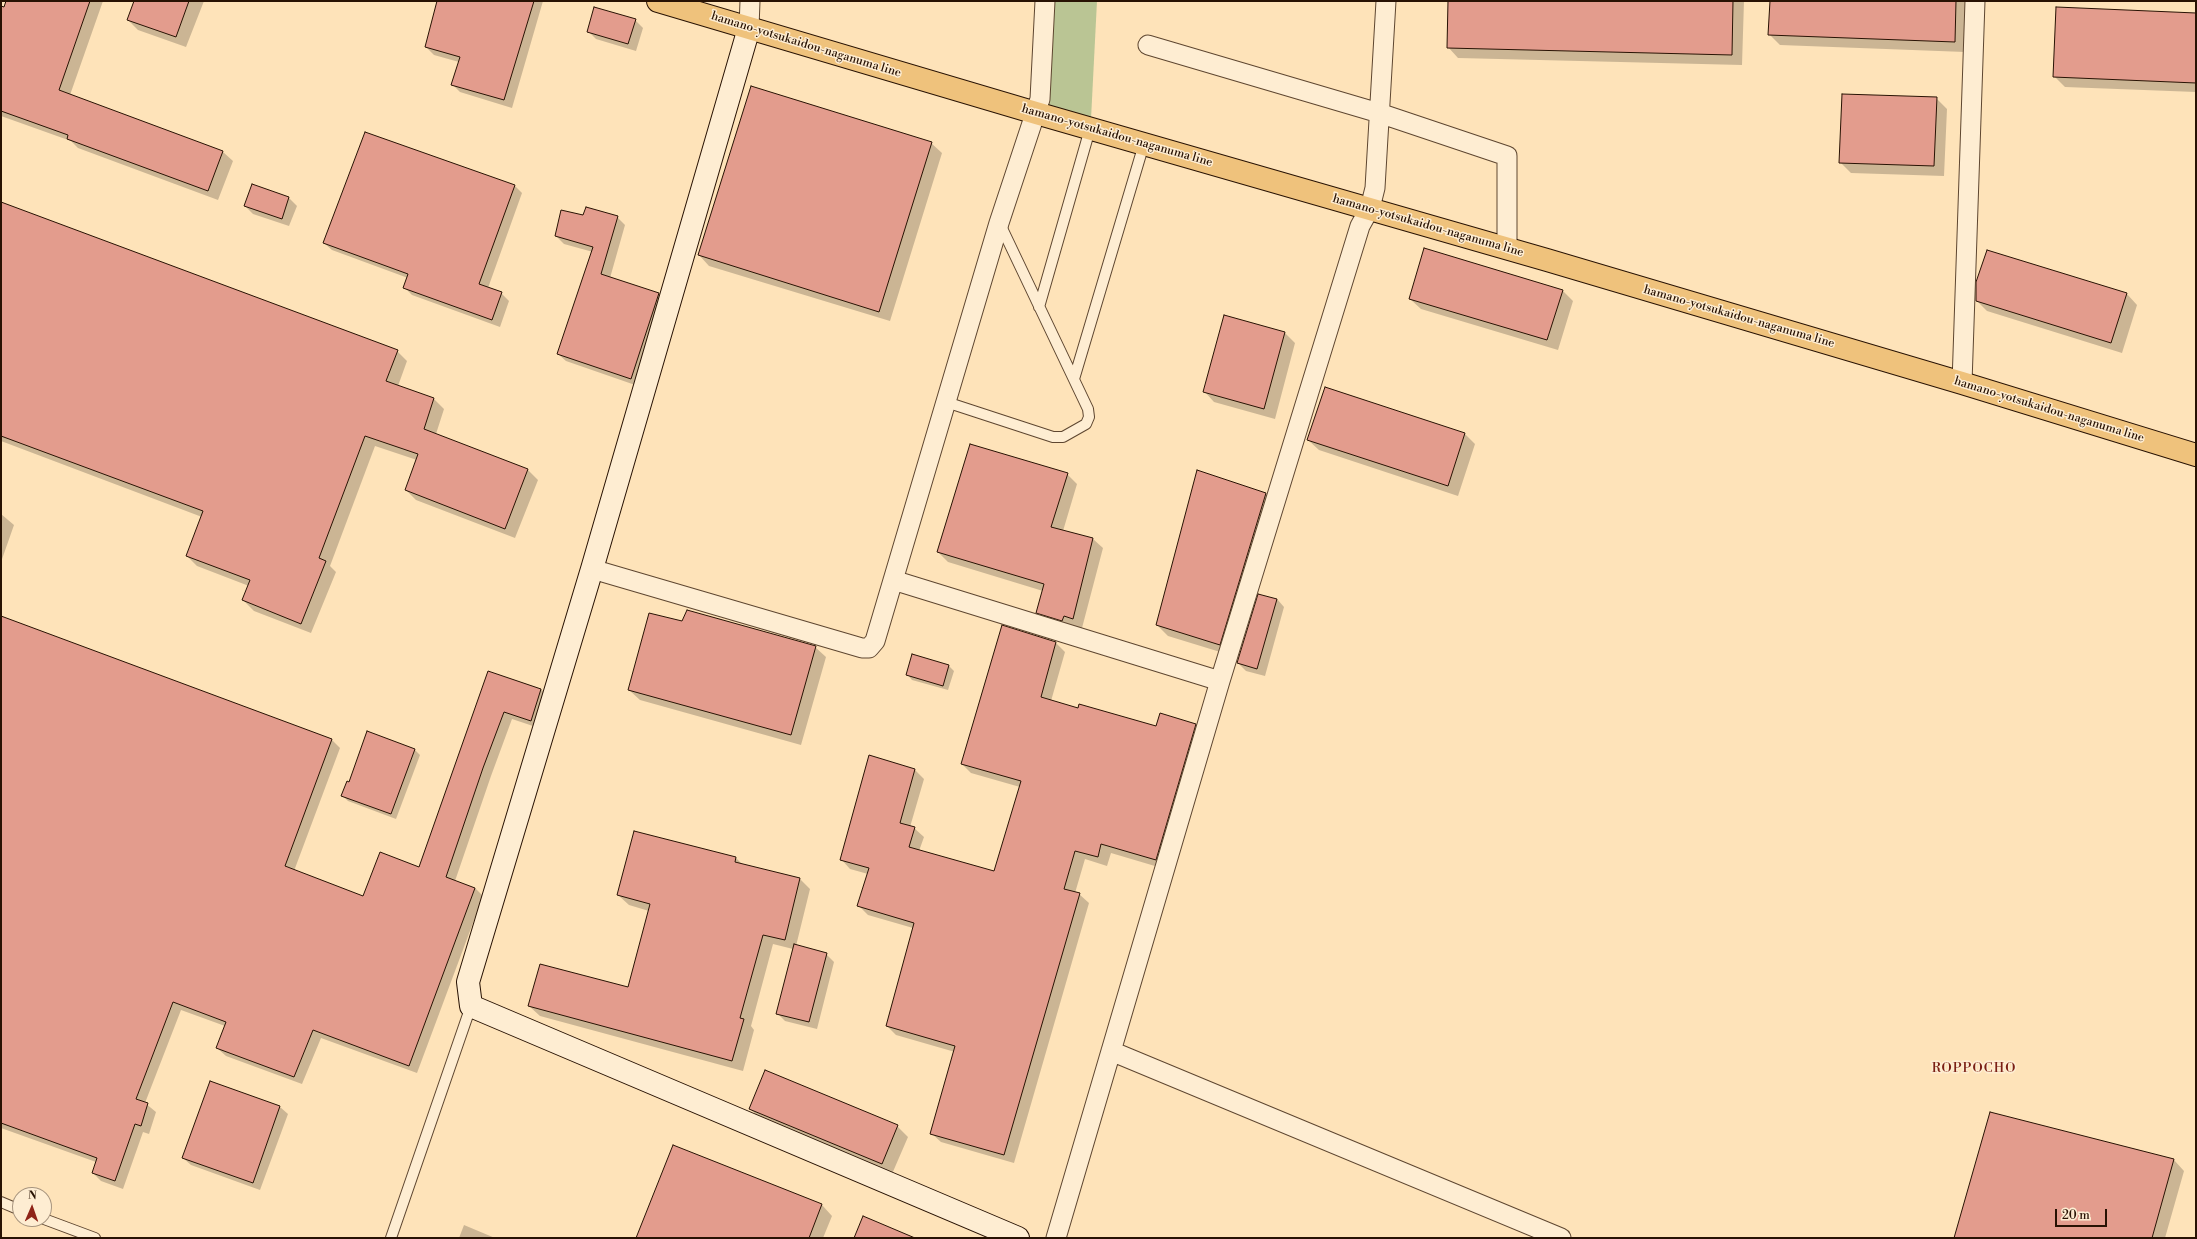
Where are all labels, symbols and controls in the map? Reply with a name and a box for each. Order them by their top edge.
street label: hamano-yotsukaidou-naganuma line [709,9,903,81]
street label: hamano-yotsukaidou-naganuma line [1020,102,1214,170]
street label: hamano-yotsukaidou-naganuma line [1331,192,1525,260]
street label: hamano-yotsukaidou-naganuma line [1642,283,1836,351]
street label: hamano-yotsukaidou-naganuma line [1952,374,2146,446]
district label: ROPPOCHO [1932,1061,2016,1077]
north arrow [12,1187,52,1227]
text: N [28,1189,37,1203]
scale bar [2057,1201,2109,1227]
text: 20 m [2062,1208,2090,1223]

